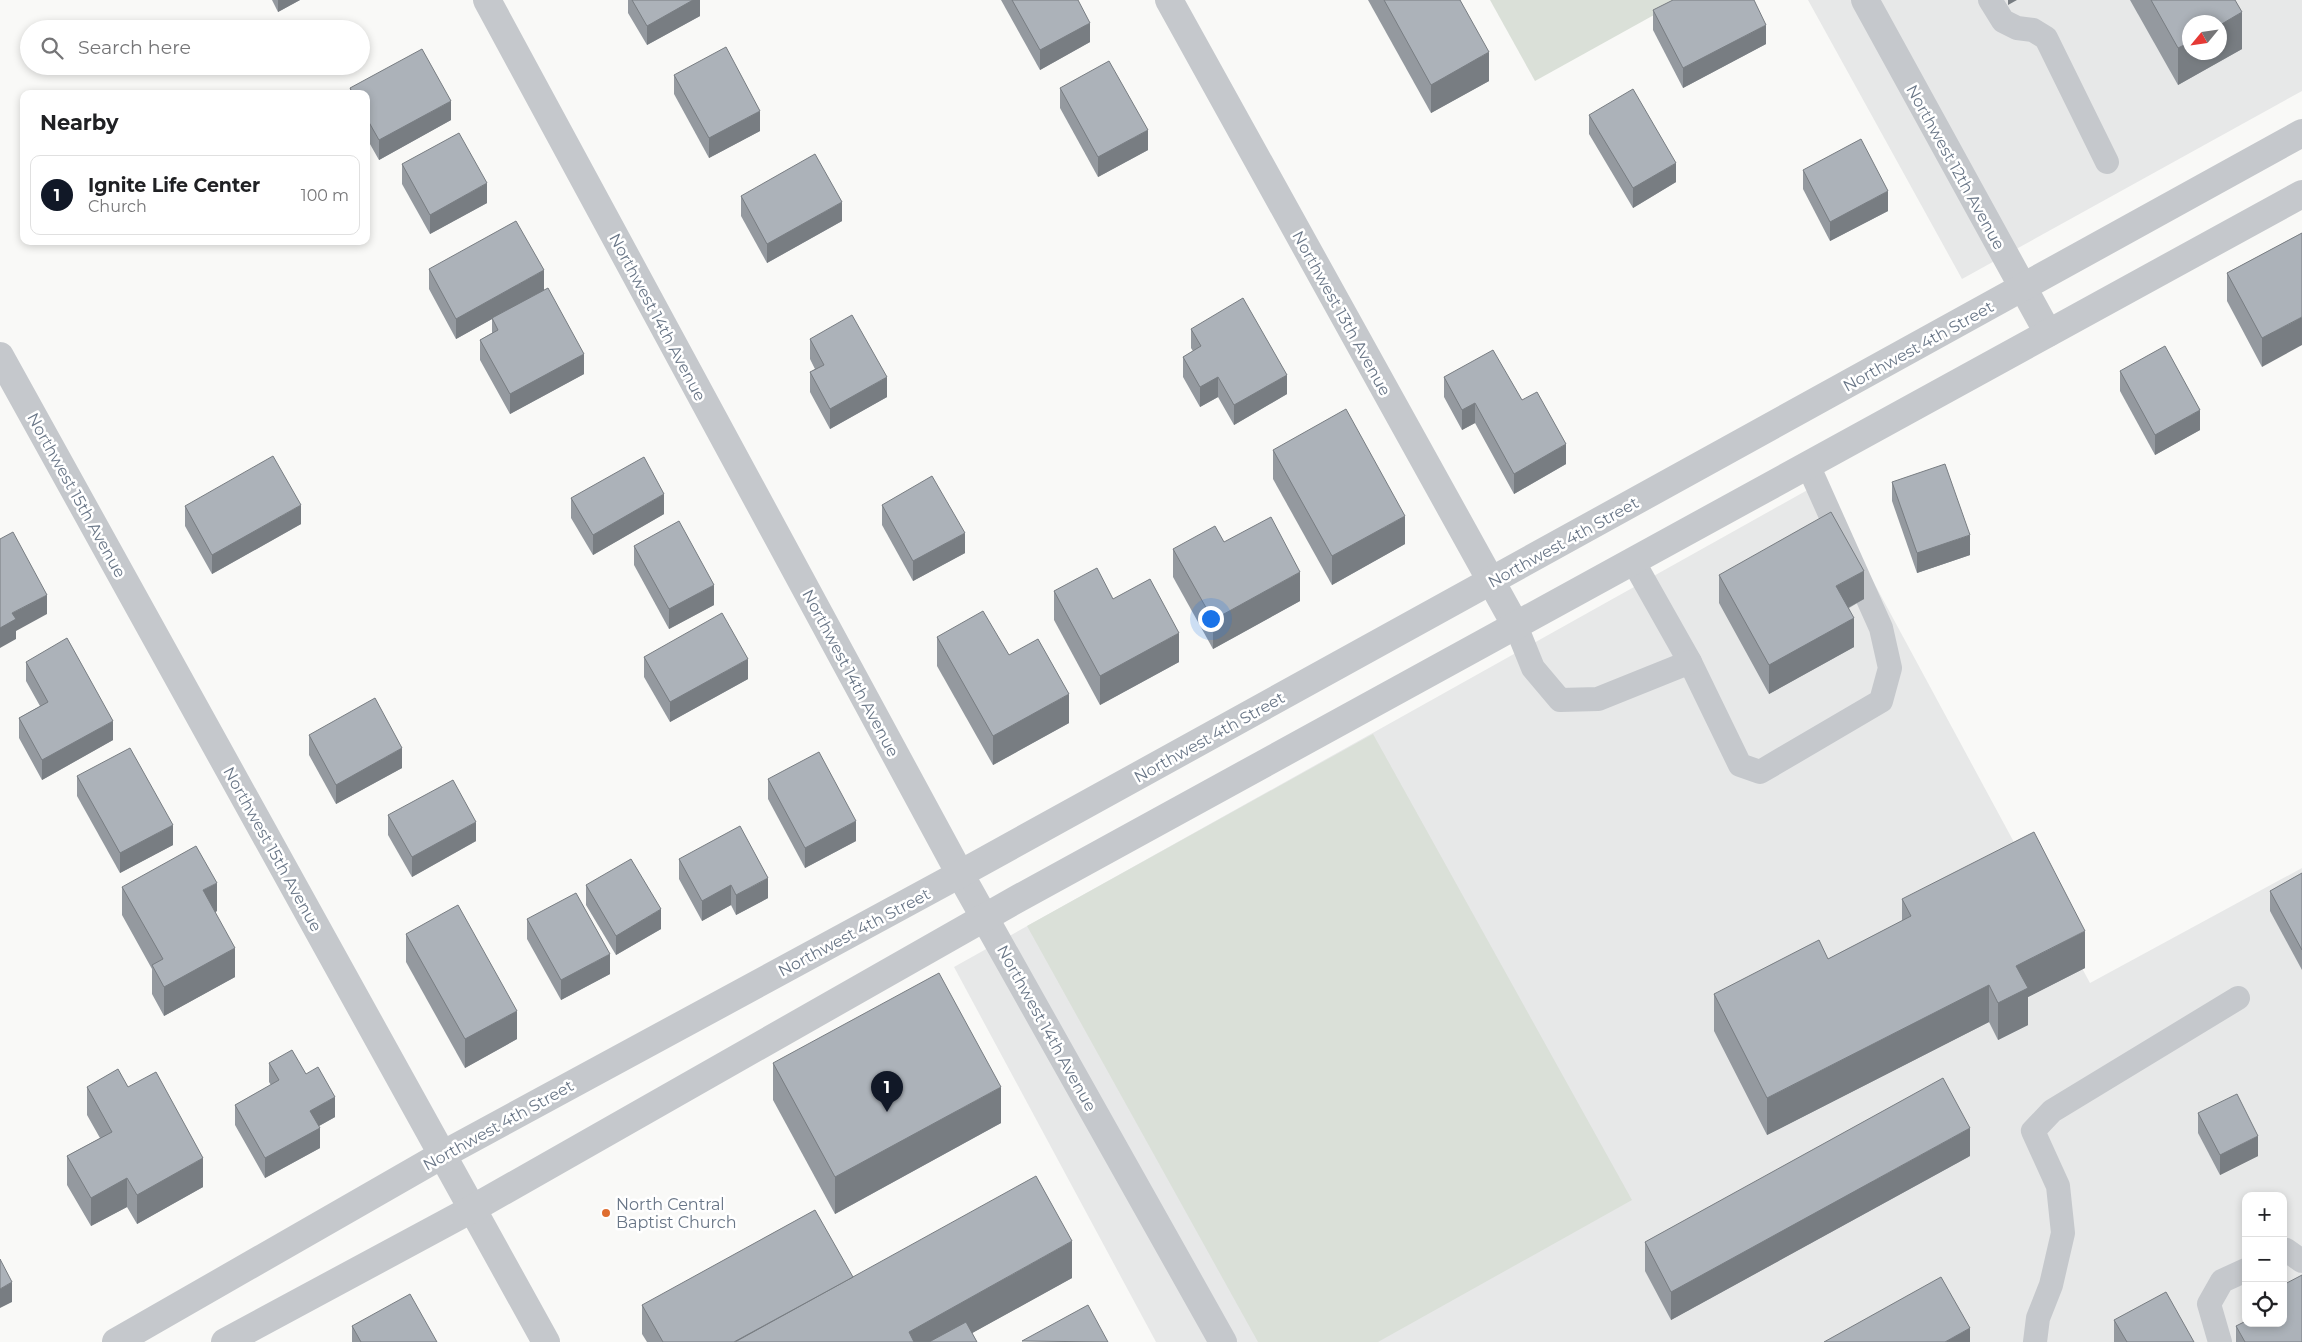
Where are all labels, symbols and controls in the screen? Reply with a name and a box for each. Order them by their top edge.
north arrow [2182,15,2227,60]
search box [20,20,370,75]
icon: search [38,34,66,62]
text: Search here [78,36,191,59]
street label: Northwest 12th Avenue [1902,81,2009,253]
text: Nearby [40,110,119,135]
text: Ignite Life Center [88,174,260,197]
text: 1 [54,186,60,205]
text: 100 m [301,186,349,205]
text: Church [88,197,147,216]
street label: Northwest 13th Avenue [1288,228,1395,399]
street label: Northwest 14th Avenue [605,230,710,404]
street label: Northwest 4th Street [1840,297,1997,396]
street label: Northwest 15th Avenue [23,409,130,581]
street label: Northwest 4th Street [1485,493,1642,592]
street label: Northwest 14th Avenue [798,586,903,760]
your location [1198,606,1224,632]
street label: Northwest 4th Street [1131,688,1288,787]
street label: Northwest 15th Avenue [219,763,326,935]
street label: Northwest 4th Street [775,884,934,981]
street label: Northwest 14th Avenue [993,942,1100,1115]
pin: 1 [871,1071,903,1112]
street label: Northwest 4th Street [420,1076,577,1175]
map controls [2242,1192,2287,1327]
button: + [2242,1192,2287,1237]
place label: North Central Baptist Church [616,1195,736,1232]
marker: North Central Baptist Church [600,1207,612,1219]
button: − [2242,1237,2287,1282]
button: locate [2242,1282,2287,1327]

